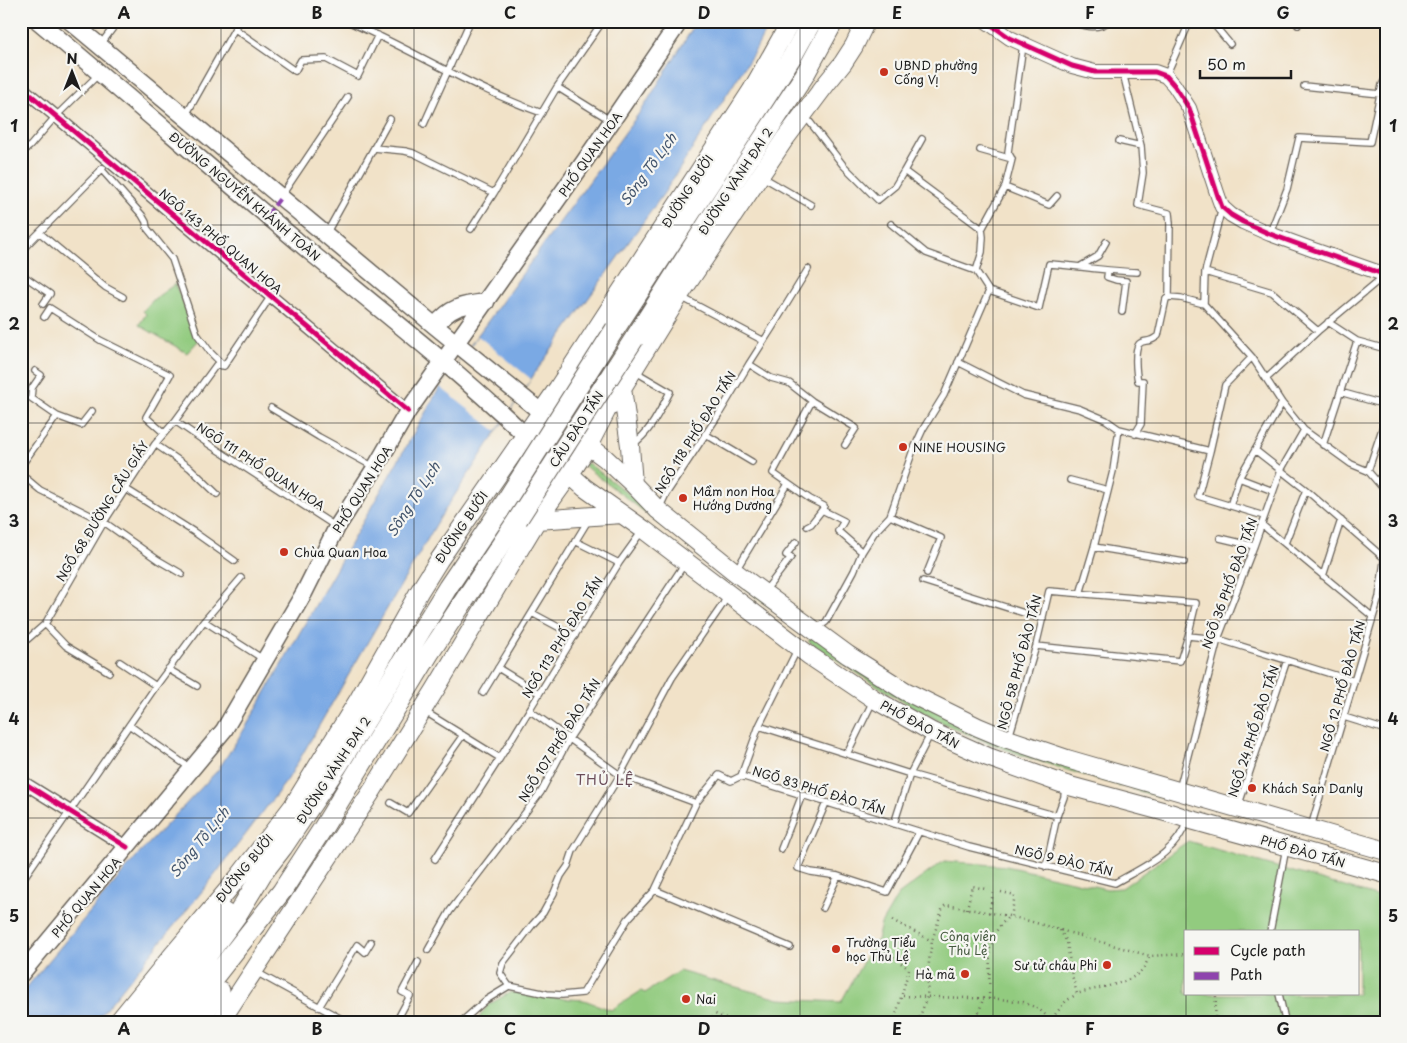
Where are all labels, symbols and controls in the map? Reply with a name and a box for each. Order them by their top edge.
text: A [118,0,131,24]
text: B [312,0,323,24]
text: C [504,0,516,24]
text: D [698,0,710,24]
text: E [892,0,902,24]
text: F [1085,0,1095,24]
text: G [1276,0,1290,24]
north arrow [48,48,98,98]
text: N [66,48,78,69]
scale bar [1200,48,1291,80]
text: 50 m [1207,52,1246,75]
place label: UBND phường Cống Vị [894,56,978,88]
marker: UBND phường Cống Vị [878,66,890,78]
street label: PHỐ QUAN HOA [554,108,626,200]
text: 1 [10,113,18,137]
text: 1 [1389,113,1397,137]
street label: ĐƯỜNG VÀNH ĐAI 2 [693,124,777,238]
street label: ĐƯỜNG NGUYỄN KHÁNH TOÀN [165,126,325,265]
water label: Sông Tô Lịch [614,128,682,210]
street label: ĐƯỜNG BƯỞI [657,151,717,231]
street label: NGÕ 143 PHỐ QUAN HOA [156,184,286,298]
text: 2 [8,311,20,335]
text: 2 [1387,311,1399,335]
street label: NGÕ 118 PHỐ ĐÀO TẤN [650,367,740,497]
street label: CẦU ĐÀO TẤN [545,387,607,471]
street label: NGÕ 111 PHỐ QUAN HOA [193,418,329,514]
street label: NGÕ 68 ĐƯỜNG CẦU GIẤY [51,437,153,585]
place label: NINE HOUSING [913,438,1006,456]
marker: NINE HOUSING [897,441,909,453]
street label: PHỐ QUAN HOA [328,442,396,536]
water label: Sông Tô Lịch [381,457,445,540]
place label: Mầm non Hoa Hướng Dương [693,482,775,514]
street label: ĐƯỜNG BƯỞI [430,487,492,567]
marker: Mầm non Hoa Hướng Dương [677,492,689,504]
text: 3 [9,508,19,532]
text: 3 [1388,508,1398,532]
street label: NGÕ 36 PHỐ ĐÀO TẤN [1197,515,1261,651]
place label: Chùa Quan Hoa [294,543,387,561]
marker: Chùa Quan Hoa [278,546,290,558]
street label: NGÕ 113 PHỐ ĐÀO TẤN [517,573,607,701]
street label: NGÕ 58 PHỐ ĐÀO TẤN [992,592,1046,732]
street label: NGÕ 12 PHỐ ĐÀO TẤN [1315,618,1369,754]
street label: NGÕ 24 PHỐ ĐÀO TẤN [1223,663,1283,799]
street label: NGÕ 107 PHỐ ĐÀO TẤN [514,675,604,805]
street label: PHỐ ĐÀO TẤN [877,696,963,752]
text: 4 [9,706,20,730]
text: 4 [1388,706,1399,730]
street label: ĐƯỜNG VÀNH ĐAI 2 [291,713,375,827]
street label: NGÕ 83 PHỐ ĐÀO TẤN [750,761,888,819]
district label: THỦ LỆ [576,769,634,790]
place label: Khách Sạn Danly [1262,779,1363,797]
marker: Khách Sạn Danly [1246,782,1258,794]
water label: Sông Tô Lịch [164,802,234,882]
street label: ĐƯỜNG BƯỞI [211,830,277,906]
street label: PHỐ ĐÀO TẤN [1259,830,1347,872]
street label: NGÕ 9 ĐÀO TẤN [1013,840,1115,880]
street label: PHỐ QUAN HOA [47,853,125,941]
text: 5 [9,903,19,927]
text: 5 [1388,903,1398,927]
park label: Công viên Thủ Lệ [940,927,996,959]
legend [1184,930,1360,996]
place label: Trường Tiểu học Thủ Lệ [846,933,916,965]
text: Cycle path [1230,938,1306,961]
marker: Trường Tiểu học Thủ Lệ [830,943,842,955]
place label: Sư tử châu Phi [1014,956,1097,974]
marker: Sư tử châu Phi [1101,959,1113,971]
text: Path [1230,962,1262,985]
place label: Hà mã [916,965,955,983]
marker: Hà mã [959,968,971,980]
place label: Nai [696,990,716,1008]
marker: Nai [680,993,692,1005]
text: A [118,1016,131,1040]
text: B [312,1016,323,1040]
text: C [504,1016,516,1040]
text: D [698,1016,710,1040]
text: E [892,1016,902,1040]
text: F [1085,1016,1095,1040]
text: G [1276,1016,1290,1040]

